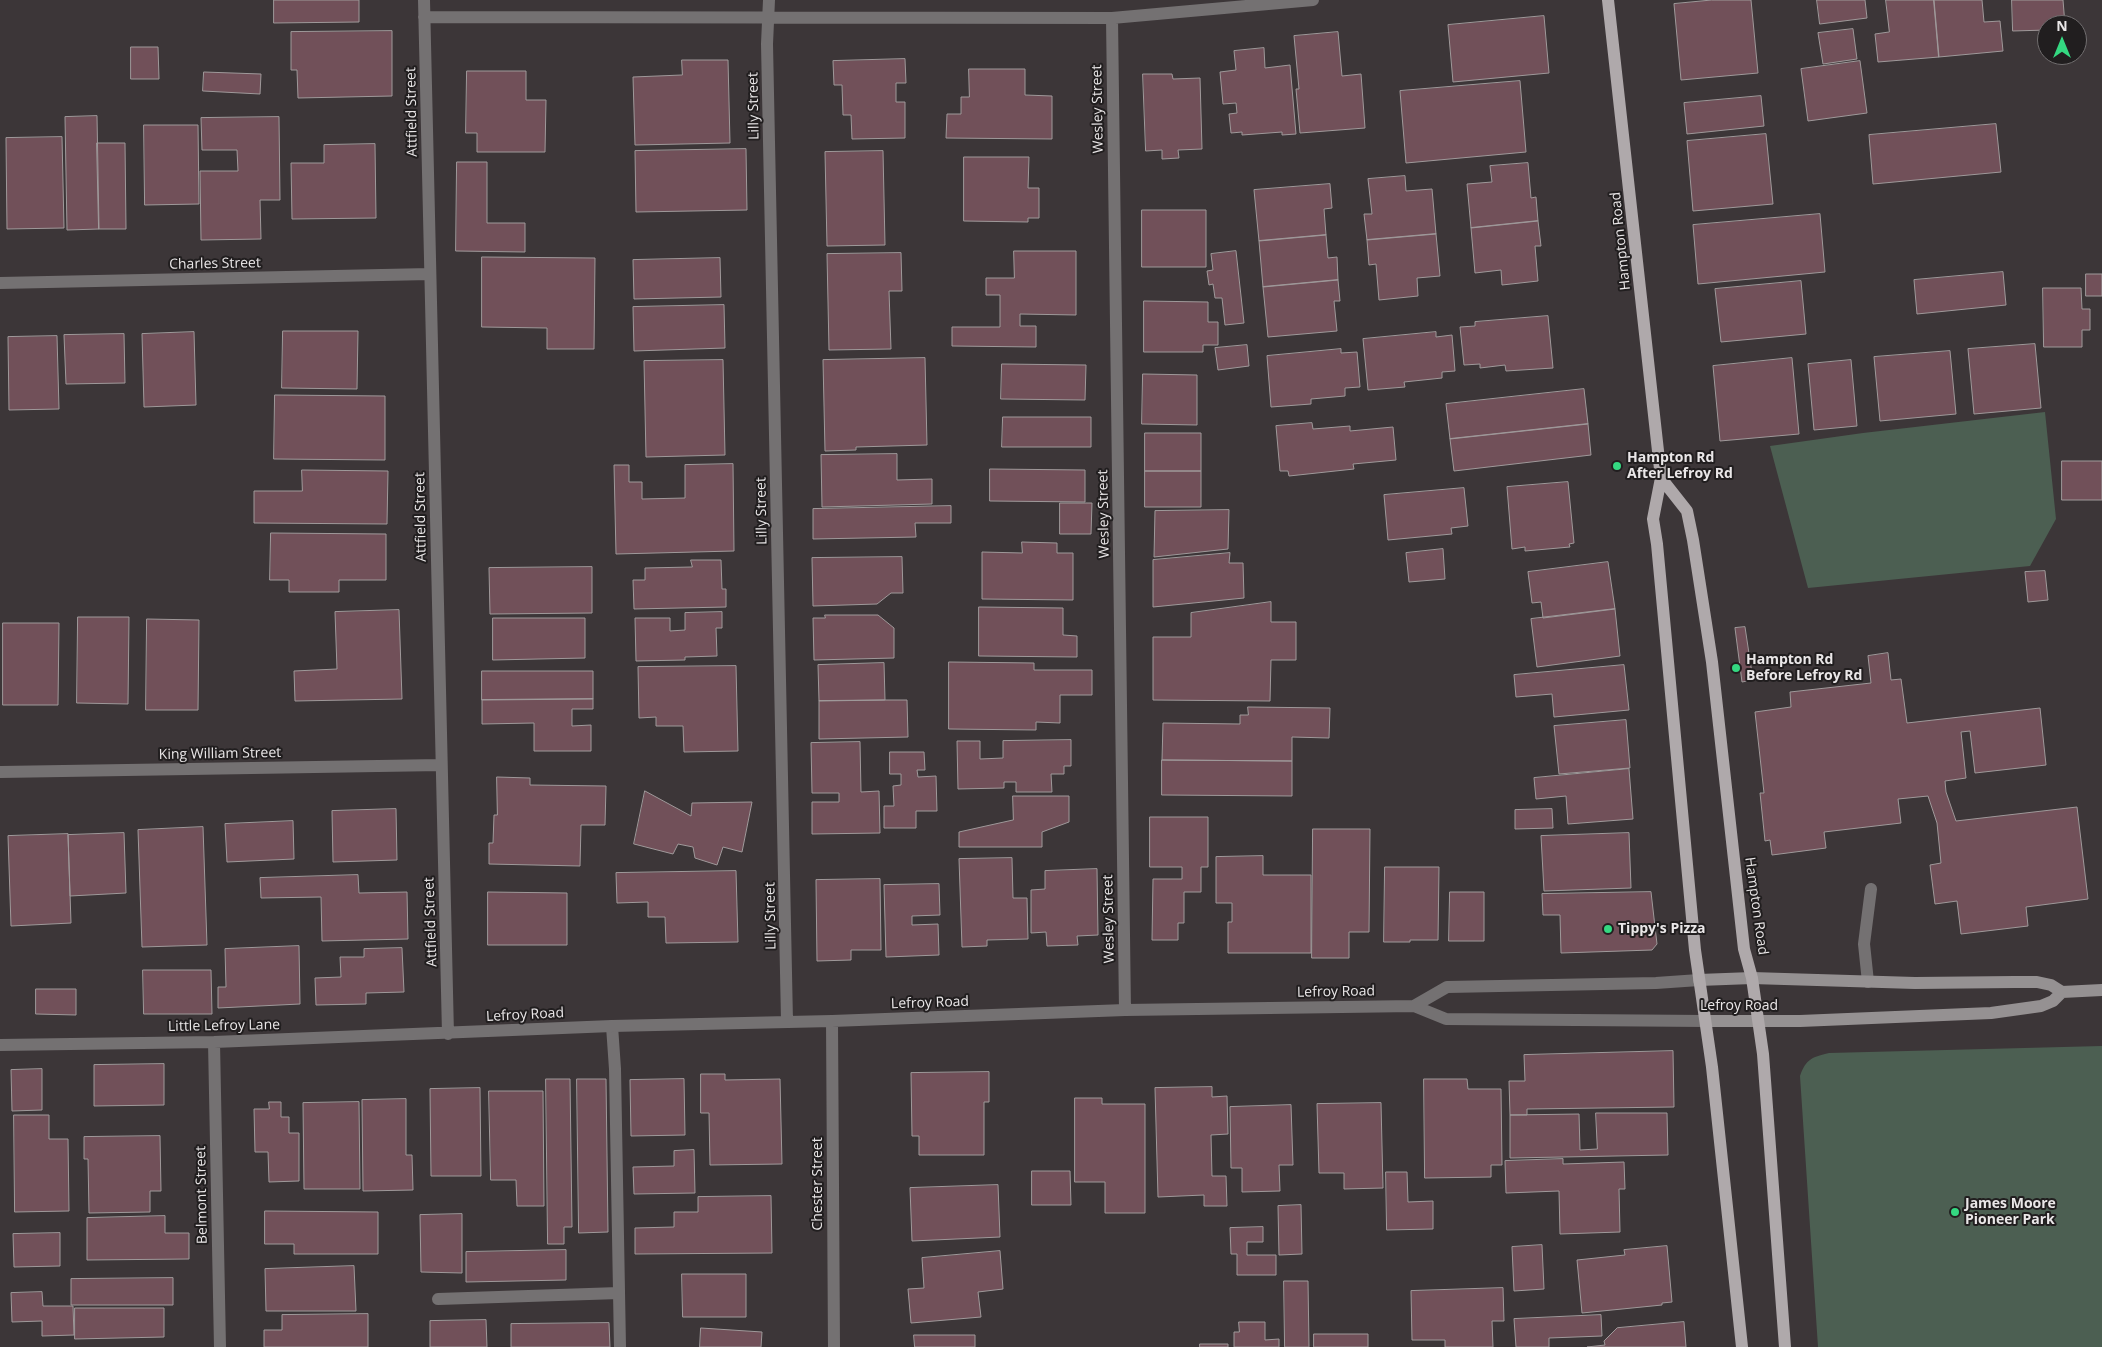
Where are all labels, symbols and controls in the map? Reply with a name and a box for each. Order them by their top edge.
north arrow [2037,15,2087,65]
text: N [2056,16,2068,35]
street label: Wesley Street [1089,65,1107,153]
street label: Attfield Street [403,67,421,157]
street label: Lilly Street [745,72,763,140]
street label: Hampton Road [1607,191,1635,291]
street label: Charles Street [169,255,261,273]
place label: Hampton Rd After Lefroy Rd [1627,450,1733,482]
marker: Hampton Rd After Lefroy Rd [1611,460,1623,472]
street label: Wesley Street [1095,470,1113,558]
street label: Attfield Street [412,472,430,562]
street label: Lilly Street [753,477,771,545]
place label: Hampton Rd Before Lefroy Rd [1746,652,1862,684]
marker: Hampton Rd Before Lefroy Rd [1730,662,1742,674]
street label: King William Street [159,745,281,763]
street label: Hampton Road [1741,856,1771,956]
street label: Wesley Street [1100,875,1118,963]
street label: Attfield Street [421,877,441,967]
street label: Lilly Street [762,882,780,950]
place label: Tippy's Pizza [1618,921,1706,937]
marker: Tippy's Pizza [1602,923,1614,935]
street label: Lefroy Road [1297,983,1375,1001]
street label: Lefroy Road [891,993,969,1013]
street label: Lefroy Road [1700,998,1778,1014]
street label: Lefroy Road [486,1005,564,1025]
street label: Little Lefroy Lane [168,1017,280,1035]
street label: Chester Street [810,1137,826,1231]
street label: Belmont Street [193,1146,211,1244]
place label: James Moore Pioneer Park [1965,1196,2056,1228]
marker: James Moore Pioneer Park [1949,1206,1961,1218]

